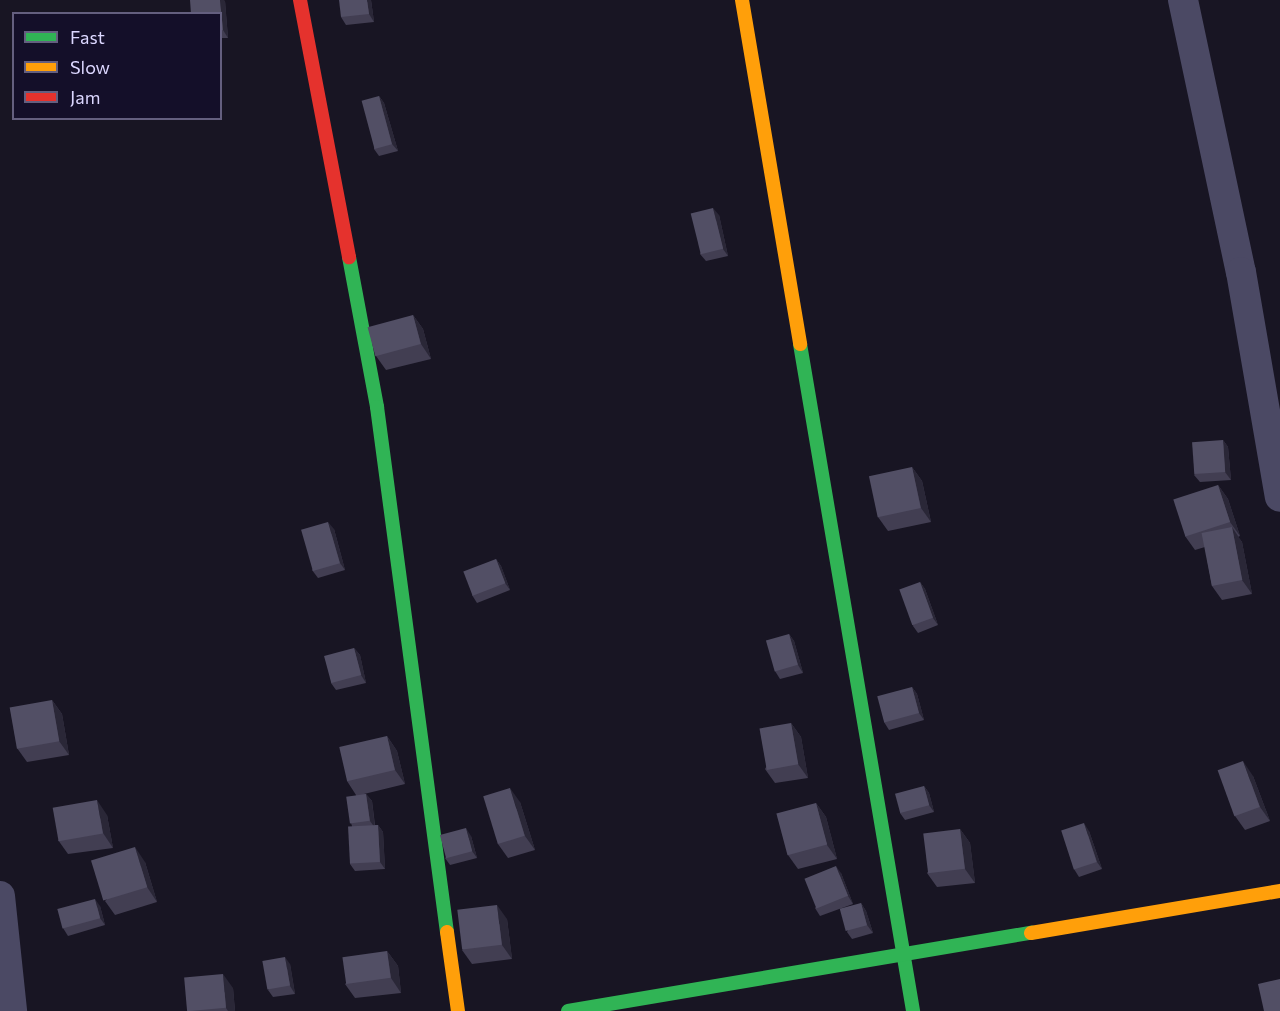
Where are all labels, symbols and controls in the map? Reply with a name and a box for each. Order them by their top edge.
legend [12,12,222,120]
text: Fast [70,26,105,48]
text: Slow [70,56,110,78]
text: Jam [70,86,100,108]

